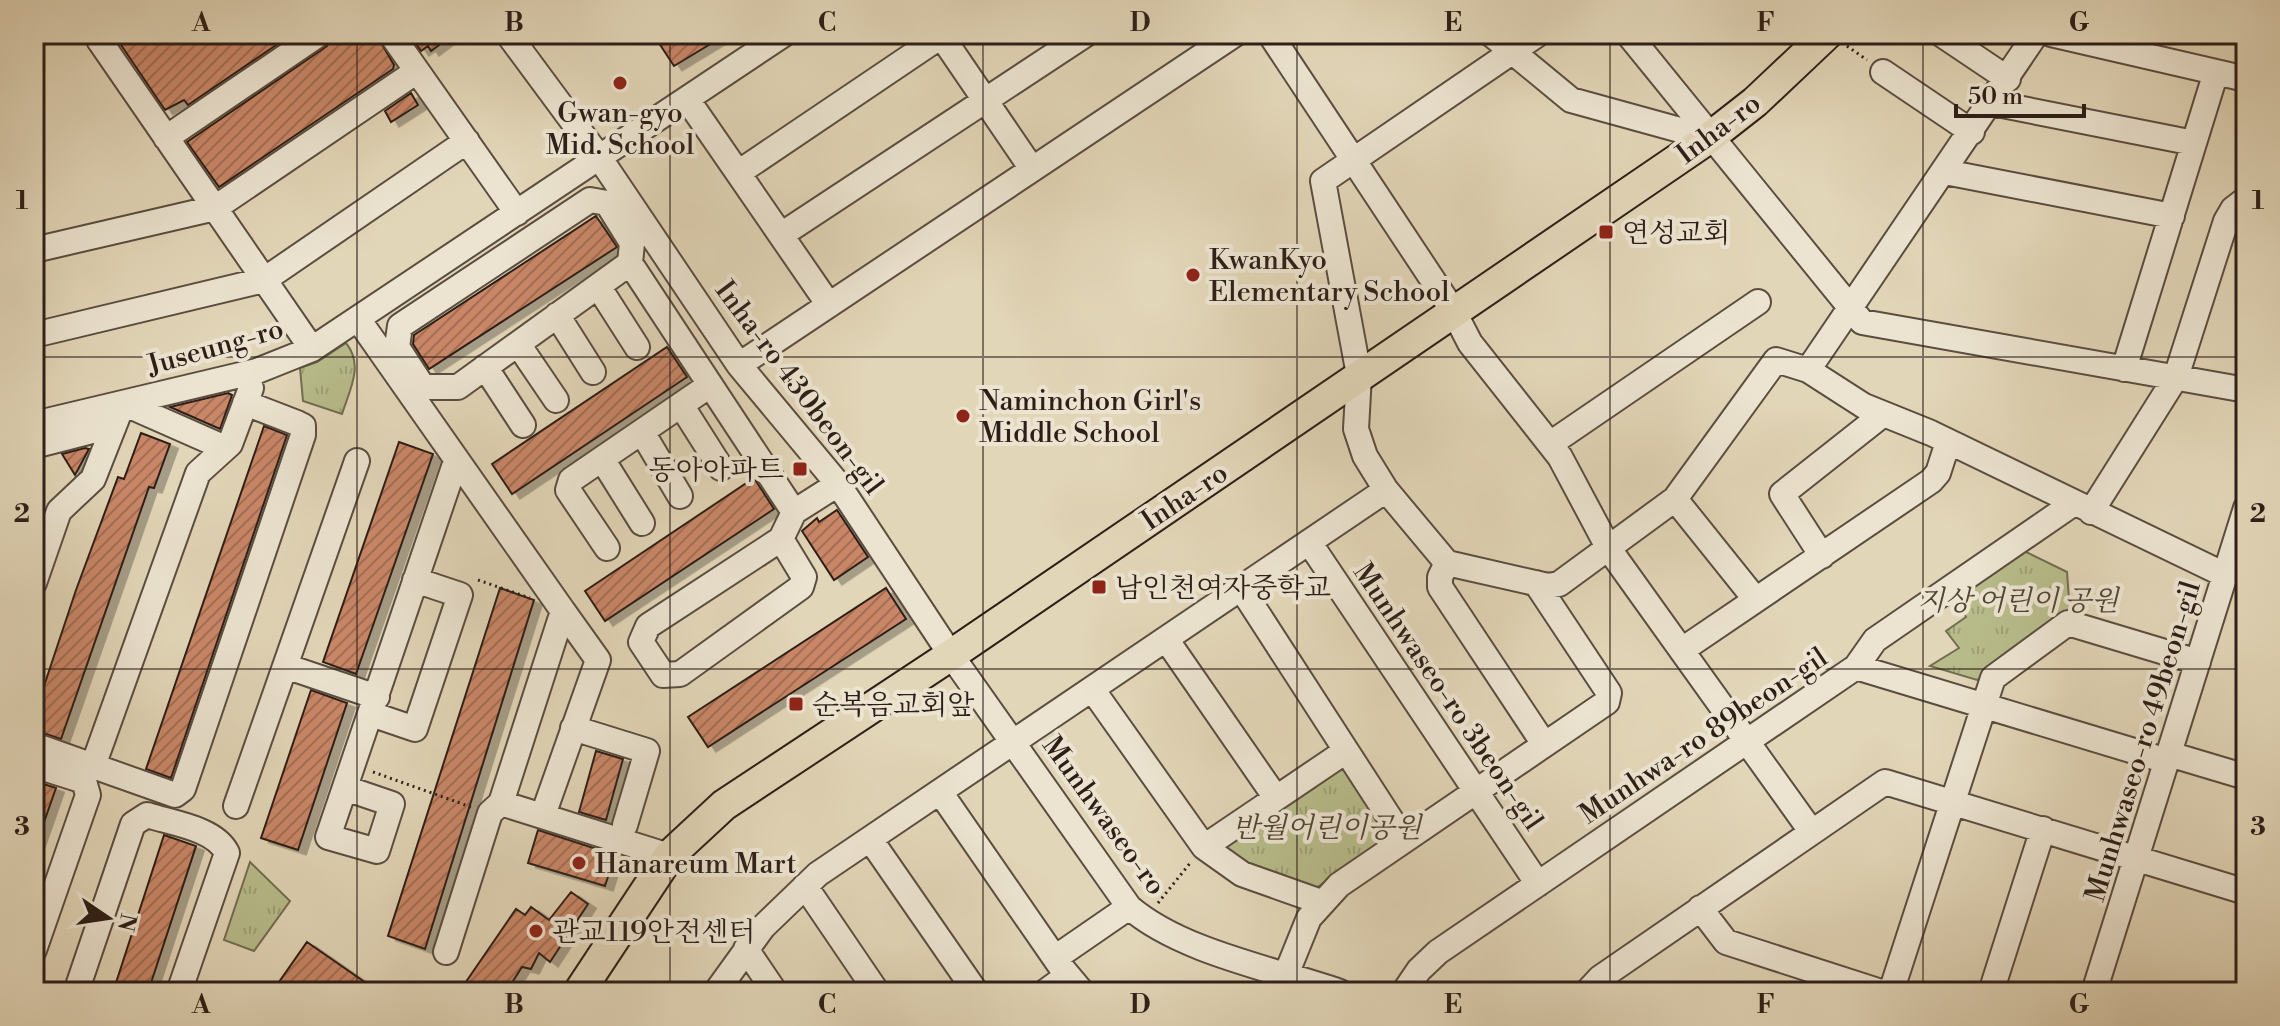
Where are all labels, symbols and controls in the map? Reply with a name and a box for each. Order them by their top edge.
text: A [191,7,211,39]
text: B [504,7,524,39]
text: C [818,7,836,39]
text: D [1130,7,1150,39]
text: E [1444,7,1462,39]
text: F [1757,7,1775,39]
text: G [2069,7,2090,39]
scale bar [1956,68,2084,118]
marker: Gwan-gyo Mid. School [611,74,629,92]
text: 50 m [1968,82,2023,112]
street label: Inha-ro [1670,86,1768,172]
place label: Gwan-gyo Mid. School [546,96,694,163]
text: 1 [16,185,29,217]
text: 1 [2252,185,2265,217]
place label: 연성교회 [1622,216,1730,251]
marker: 연성교회 [1597,223,1615,241]
place label: KwanKyo Elementary School [1209,243,1450,310]
marker: KwanKyo Elementary School [1184,266,1202,284]
street label: Inha-ro 430beon-gil [707,274,891,502]
street label: Juseung-ro [142,311,288,384]
place label: Naminchon Girl's Middle School [979,384,1201,451]
marker: Naminchon Girl's Middle School [954,407,972,425]
place label: 동아아파트 [649,453,784,488]
street label: Inha-ro [1135,456,1235,539]
marker: 동아아파트 [791,460,809,478]
text: 2 [14,498,30,530]
text: 2 [2250,498,2266,530]
street label: Munhwaseo-ro 3beon-gil [1345,556,1550,837]
place label: 남인천여자중학교 [1115,571,1331,606]
street label: Munhwaseo-ro 49beon-gil [2078,577,2209,906]
marker: 남인천여자중학교 [1090,578,1108,596]
park label: 지상 어린이 공원 [1918,584,2120,619]
street label: Munhwa-ro 89beon-gil [1573,640,1835,832]
place label: 순복음교회앞 [812,688,974,723]
marker: 순복음교회앞 [787,695,805,713]
street label: Munhwaseo-ro [1034,729,1173,902]
text: 3 [14,811,30,843]
park label: 반월어린이공원 [1232,811,1424,846]
text: 3 [2250,811,2266,843]
place label: Hanareum Mart [595,847,797,882]
marker: Hanareum Mart [570,854,588,872]
north arrow [68,878,148,958]
text: N [111,911,141,934]
place label: 관교119안전센터 [552,915,755,950]
marker: 관교119안전센터 [527,922,545,940]
text: A [191,989,211,1021]
text: B [504,989,524,1021]
text: C [818,989,836,1021]
text: D [1130,989,1150,1021]
text: E [1444,989,1462,1021]
text: F [1757,989,1775,1021]
text: G [2069,989,2090,1021]

